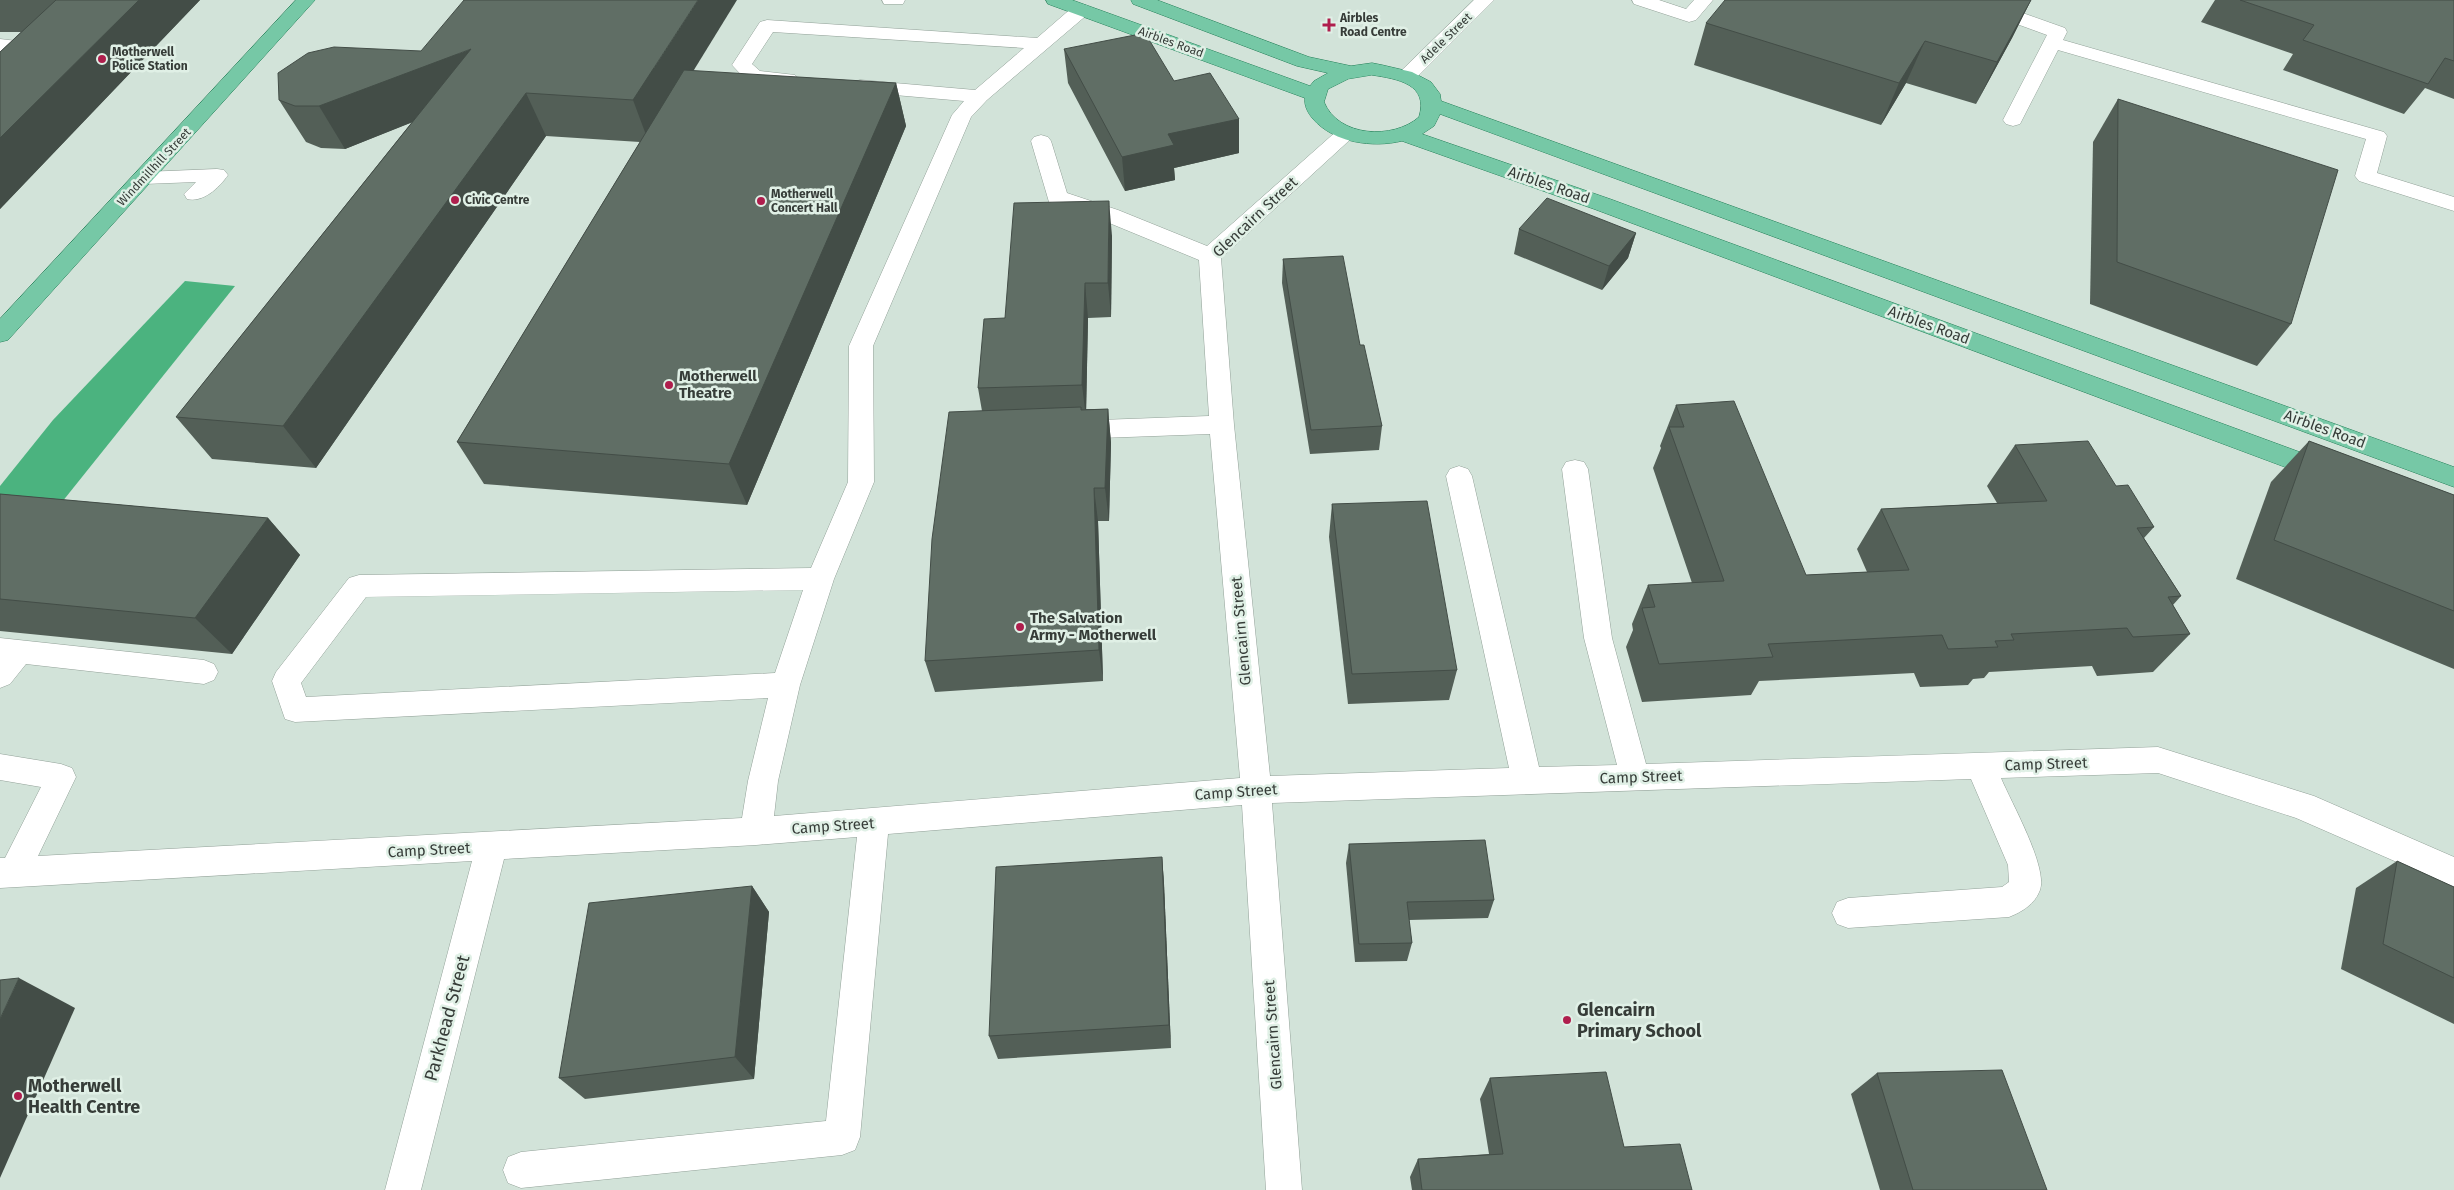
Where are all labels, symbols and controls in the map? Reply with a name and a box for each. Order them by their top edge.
street label: Adele Street [1417,9,1475,66]
place label: Airbles Road Centre [1339,11,1407,39]
marker: Airbles Road Centre [1322,18,1336,32]
street label: Airbles Road [1136,24,1206,60]
place label: Motherwell Police Station [112,45,188,73]
marker: Motherwell Police Station [96,53,108,65]
street label: Windmillhill Street [114,125,194,209]
street label: Airbles Road [1506,163,1592,207]
street label: Glencairn Street [1209,173,1302,261]
place label: Motherwell Concert Hall [771,187,838,215]
place label: Civic Centre [465,193,530,207]
marker: Civic Centre [449,194,461,206]
marker: Motherwell Concert Hall [755,195,767,207]
street label: Airbles Road [1886,302,1972,348]
place label: Motherwell Theatre [679,367,757,402]
marker: Motherwell Theatre [663,379,675,391]
street label: Airbles Road [2282,406,2368,452]
street label: Glencairn Street [1227,575,1255,686]
place label: The Salvation Army - Motherwell [1029,609,1157,644]
marker: The Salvation Army - Motherwell [1014,621,1026,633]
street label: Camp Street [2004,754,2088,774]
street label: Camp Street [1599,767,1683,787]
street label: Camp Street [1194,780,1279,804]
street label: Camp Street [791,814,876,838]
street label: Camp Street [387,839,471,861]
street label: Parkhead Street [420,952,475,1084]
street label: Glencairn Street [1260,979,1286,1090]
place label: Glencairn Primary School [1577,999,1702,1042]
marker: Glencairn Primary School [1561,1014,1573,1026]
place label: Motherwell Health Centre [28,1075,140,1118]
marker: Motherwell Health Centre [12,1090,24,1102]

